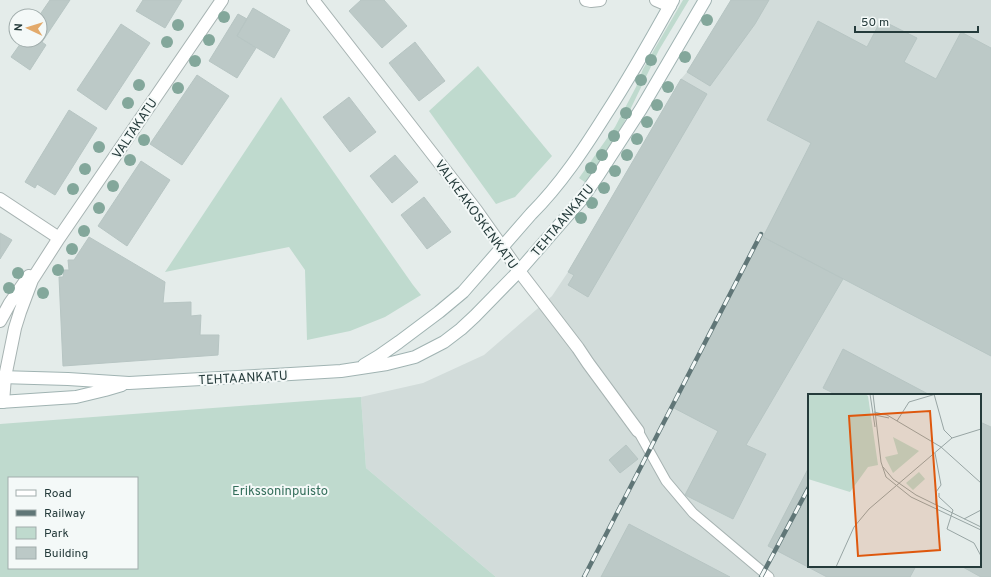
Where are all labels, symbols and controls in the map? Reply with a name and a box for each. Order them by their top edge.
north arrow [8,8,48,48]
scale bar [855,8,978,34]
text: 50 m [861,15,889,31]
text: N [12,23,26,32]
street label: VALTAKATU [110,96,162,162]
street label: VALKEAKOSKENKATU [430,157,520,273]
street label: TEHTAANKATU [529,182,598,261]
street label: TEHTAANKATU [198,369,288,389]
inset map [808,394,981,567]
legend [8,477,138,569]
park label: Erikssoninpuisto [232,484,328,500]
text: Road [44,486,72,502]
text: Railway [44,506,85,522]
text: Park [44,526,69,542]
text: Building [44,546,88,562]

